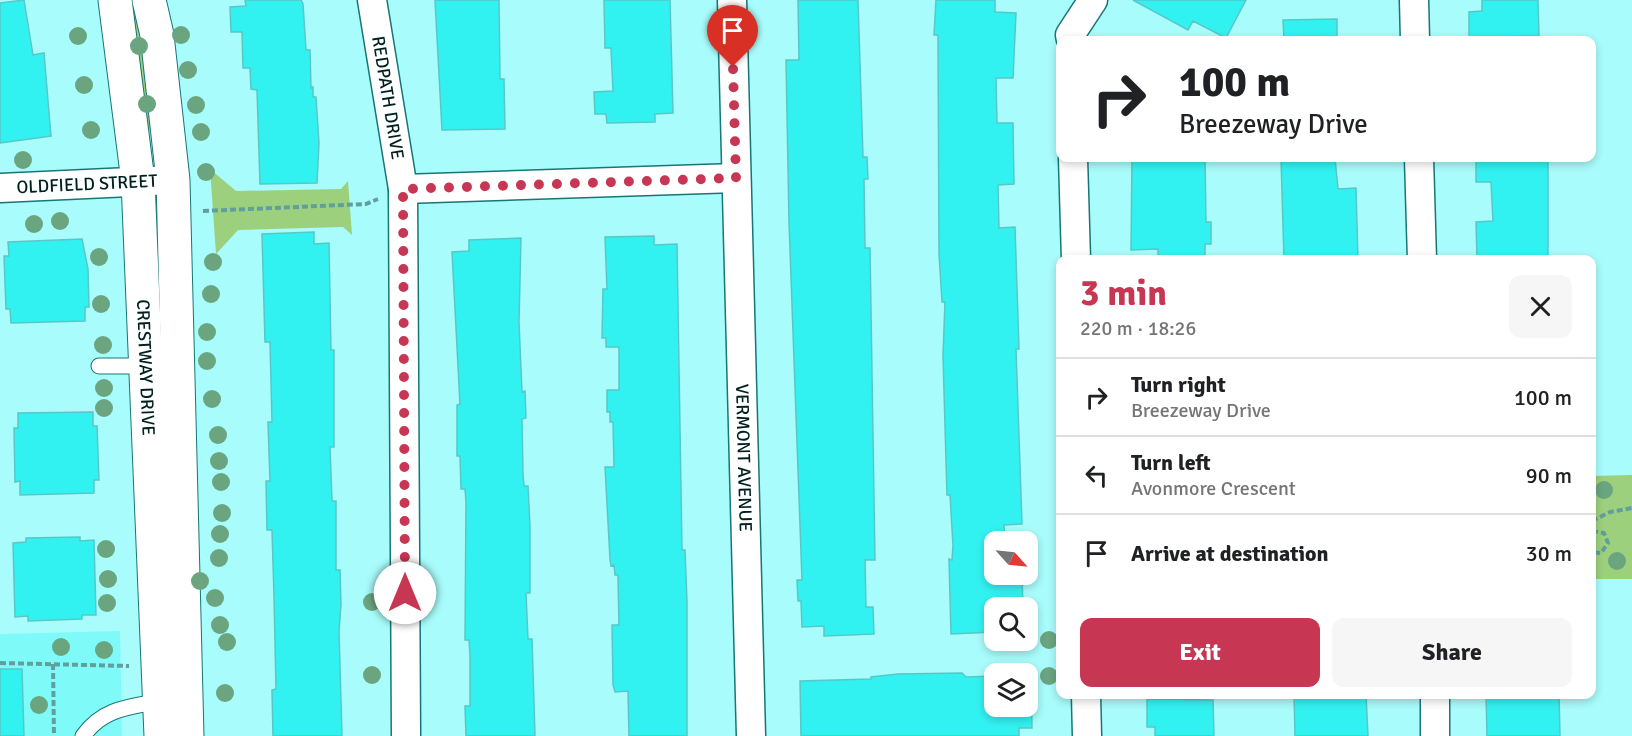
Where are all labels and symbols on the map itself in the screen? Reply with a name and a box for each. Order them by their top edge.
pin [707,5,758,67]
street label: REDPATH DRIVE [367,34,409,161]
street label: OLDFIELD STREET [16,170,158,198]
street label: CRESTWAY DRIVE [132,299,160,436]
street label: VERMONT AVENUE [731,384,757,532]
north arrow [984,531,1038,585]
position arrow [373,561,437,625]

